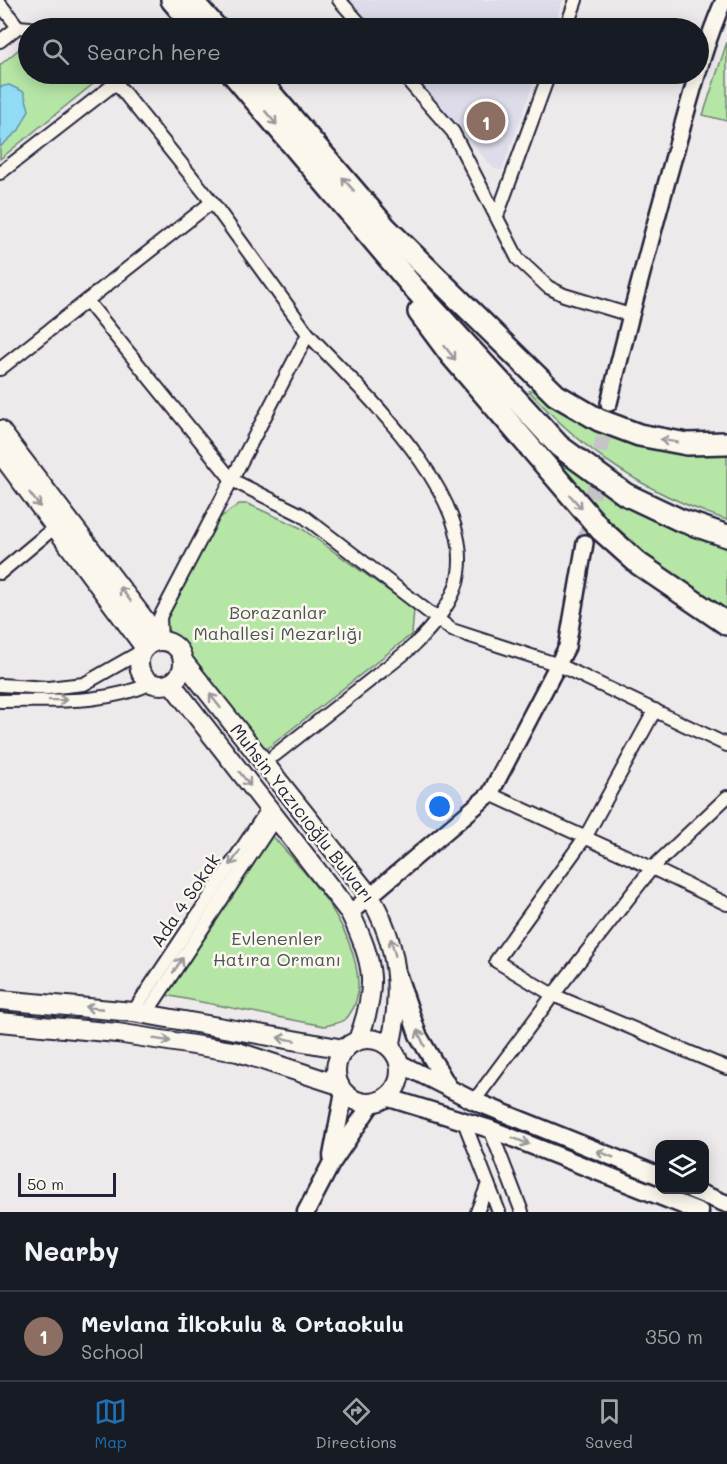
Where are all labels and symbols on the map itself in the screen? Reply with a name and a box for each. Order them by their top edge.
pin: 1 [466,98,506,144]
one-way arrow [264,110,277,126]
one-way arrow [341,177,355,192]
one-way arrow [444,345,457,361]
one-way arrow [659,435,679,446]
one-way arrow [29,492,41,508]
one-way arrow [569,495,583,510]
one-way arrow [118,587,131,603]
park label: Borazanlar Mahallesi Mezarlığı [193,600,363,645]
one-way arrow [48,694,68,706]
one-way arrow [208,694,221,710]
street label: Muhsin Yazıcıoğlu Bulvarı [225,718,381,908]
one-way arrow [239,771,251,787]
your location [425,792,454,821]
street label: Ada 4 Sokak [145,848,225,952]
one-way arrow [229,849,241,866]
park label: Evlenenler Hatıra Ormanı [213,926,341,971]
one-way arrow [387,938,398,957]
one-way arrow [172,958,184,974]
one-way arrow [84,1002,104,1013]
one-way arrow [415,1030,426,1048]
one-way arrow [277,1033,296,1044]
one-way arrow [152,1034,172,1045]
one-way arrow [511,1136,530,1147]
one-way arrow [597,1148,615,1159]
scale bar [18,1170,116,1198]

